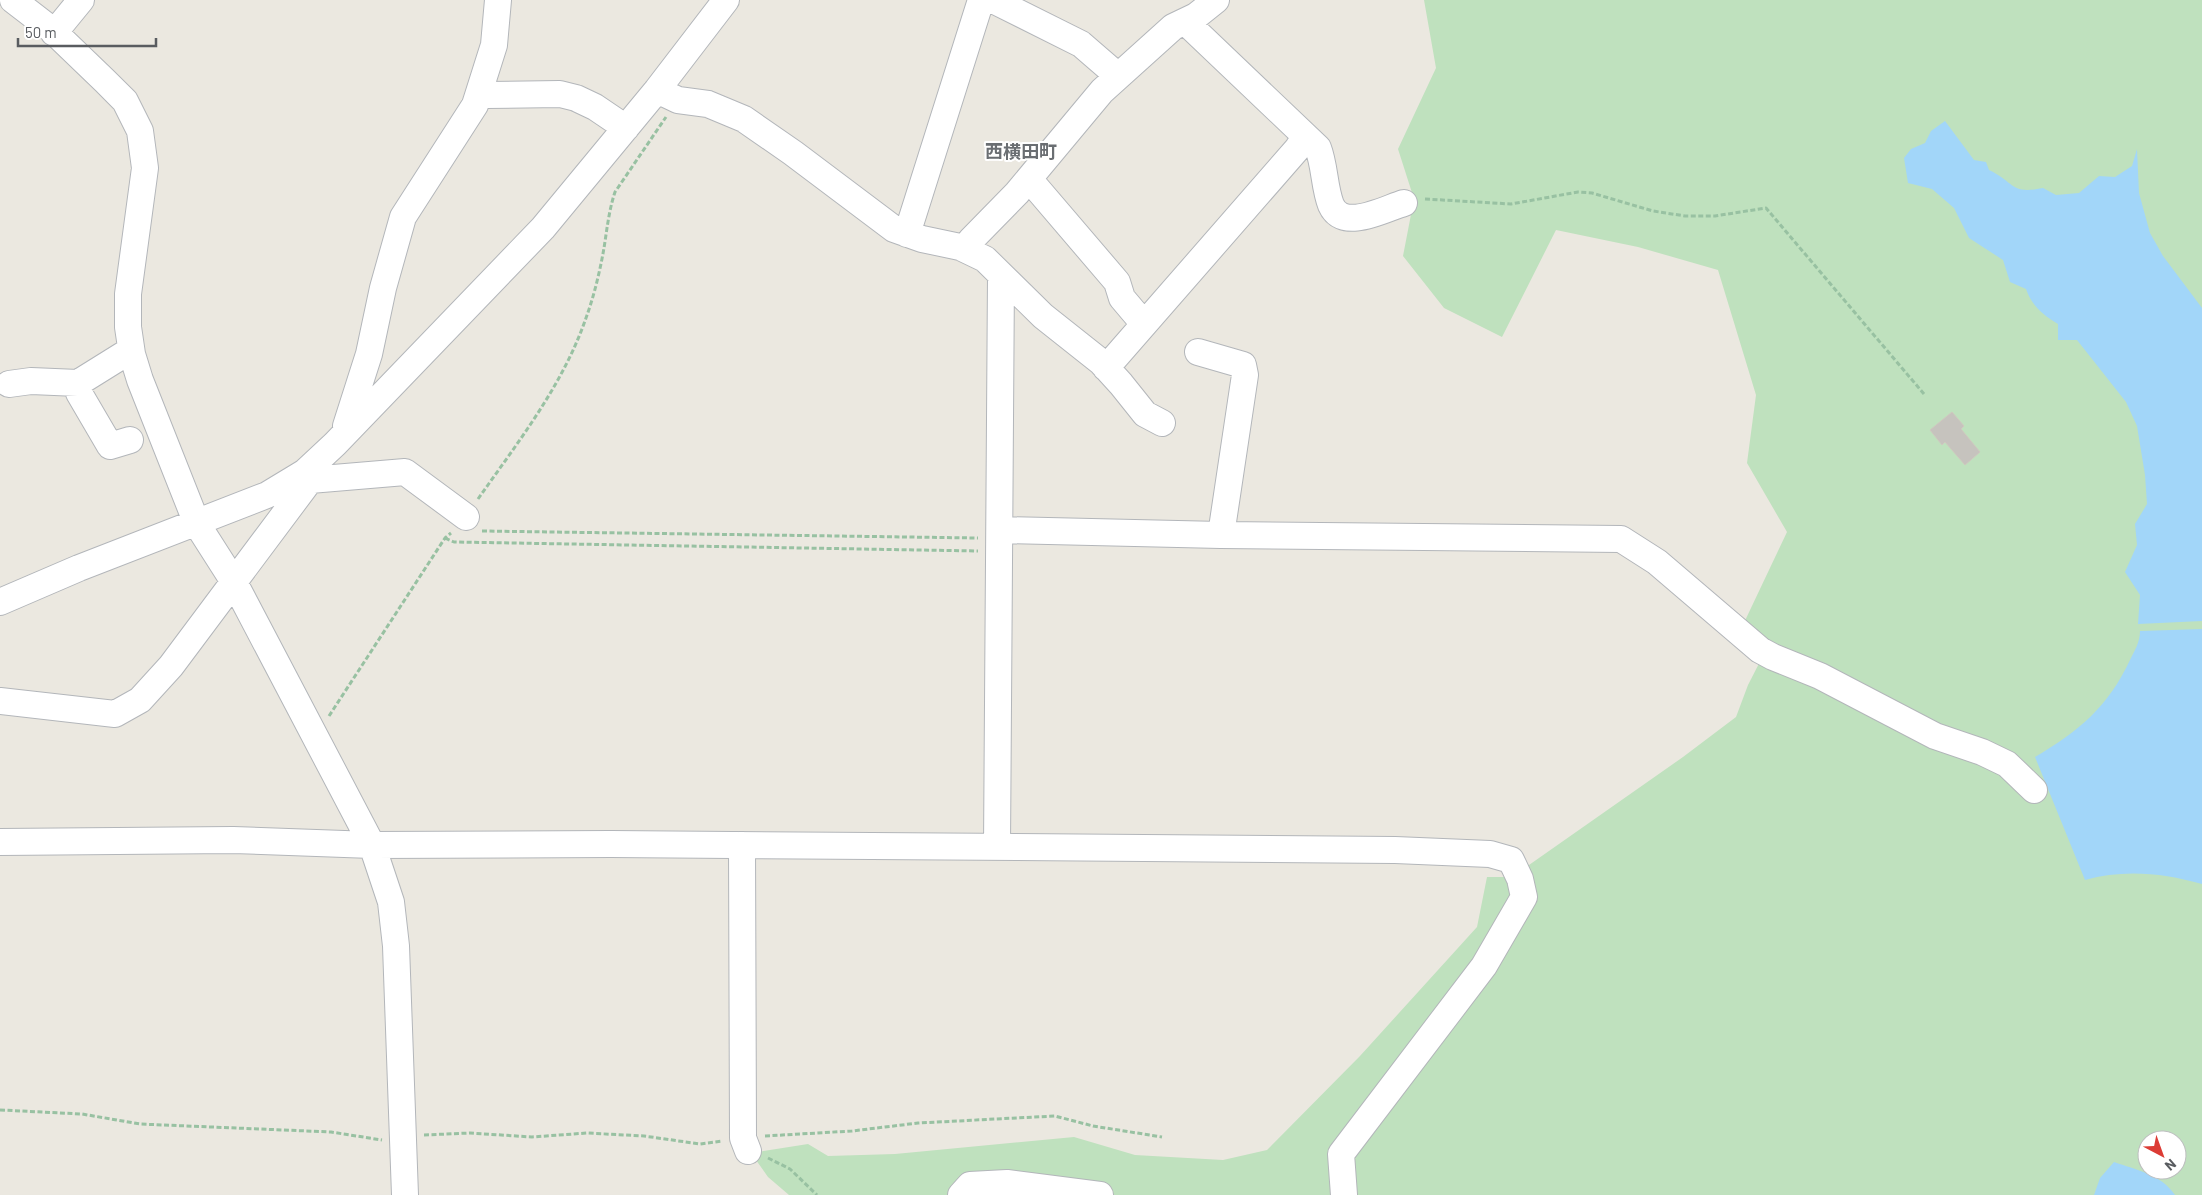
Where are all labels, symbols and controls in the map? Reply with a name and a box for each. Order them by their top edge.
scale bar [18,15,155,47]
text: 50 m [25,23,57,41]
district label: 西横田町 [985,140,1057,162]
north arrow [2137,1130,2187,1180]
text: N [2162,1156,2180,1175]

